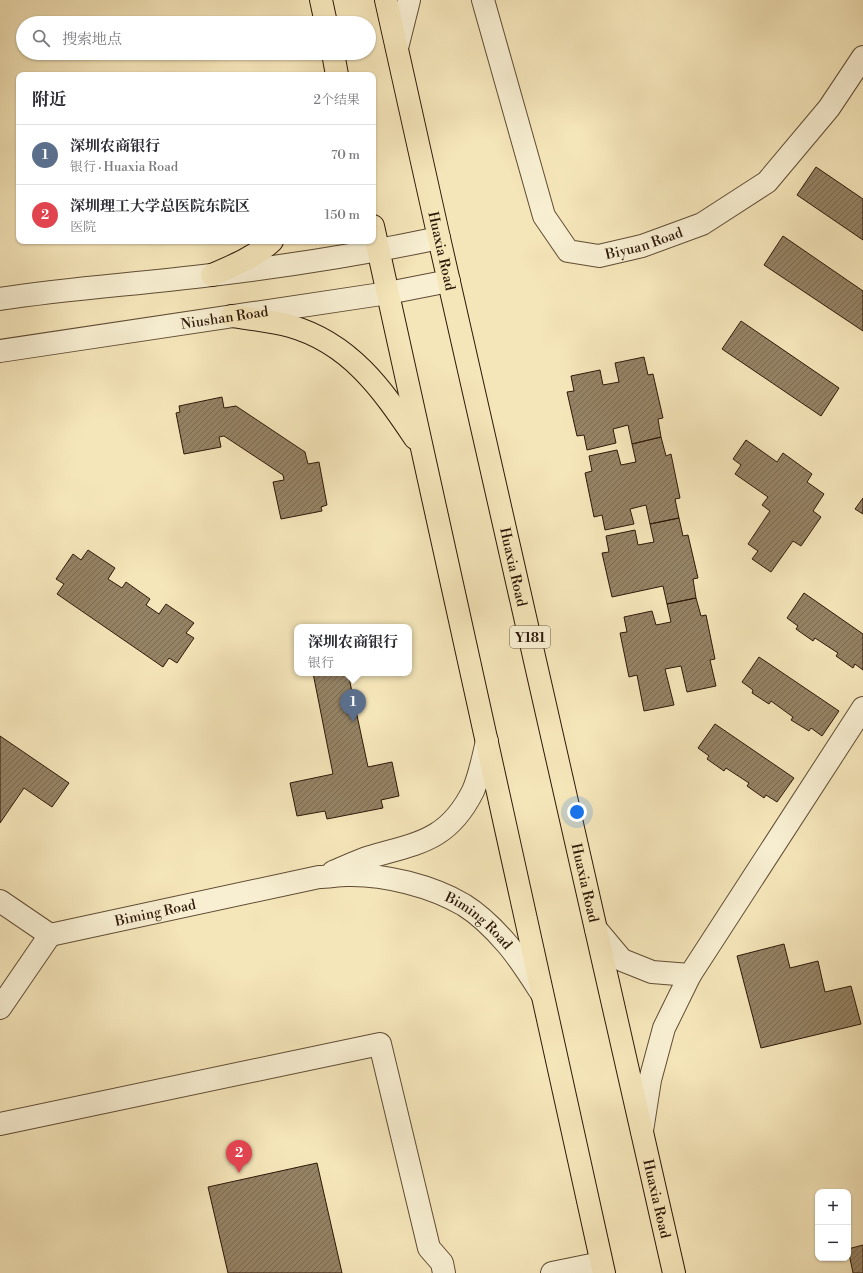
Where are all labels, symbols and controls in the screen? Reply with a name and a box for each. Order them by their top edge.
search box [16,16,376,60]
icon: search [30,27,52,49]
text: 搜索地点 [62,30,122,49]
text: 附近 [32,89,66,111]
text: 2个结果 [314,92,360,108]
text: 深圳农商银行 [70,137,160,156]
text: 1 [42,147,48,163]
text: 70 m [331,147,360,163]
text: 银行 · Huaxia Road [70,159,178,175]
text: 深圳理工大学总医院东院区 [70,197,250,216]
text: 2 [41,207,49,223]
text: 150 m [325,207,360,223]
street label: Huaxia Road [423,210,459,292]
text: 医院 [70,219,96,235]
street label: Biyuan Road [603,224,685,264]
street label: Niushan Road [180,303,270,334]
street label: Huaxia Road [495,526,530,608]
popup [294,624,412,676]
road number: Y181 [510,626,550,648]
text: 深圳农商银行 [308,633,398,652]
text: 银行 [308,655,334,671]
pin: 1 [340,689,366,722]
your location [567,802,587,822]
street label: Huaxia Road [567,842,602,924]
street label: Biming Road [441,888,516,954]
street label: Biming Road [112,896,198,931]
pin: 2 [226,1140,252,1173]
street label: Huaxia Road [638,1158,674,1240]
map controls [815,1189,851,1261]
button: + [815,1189,851,1225]
button: − [815,1225,851,1261]

